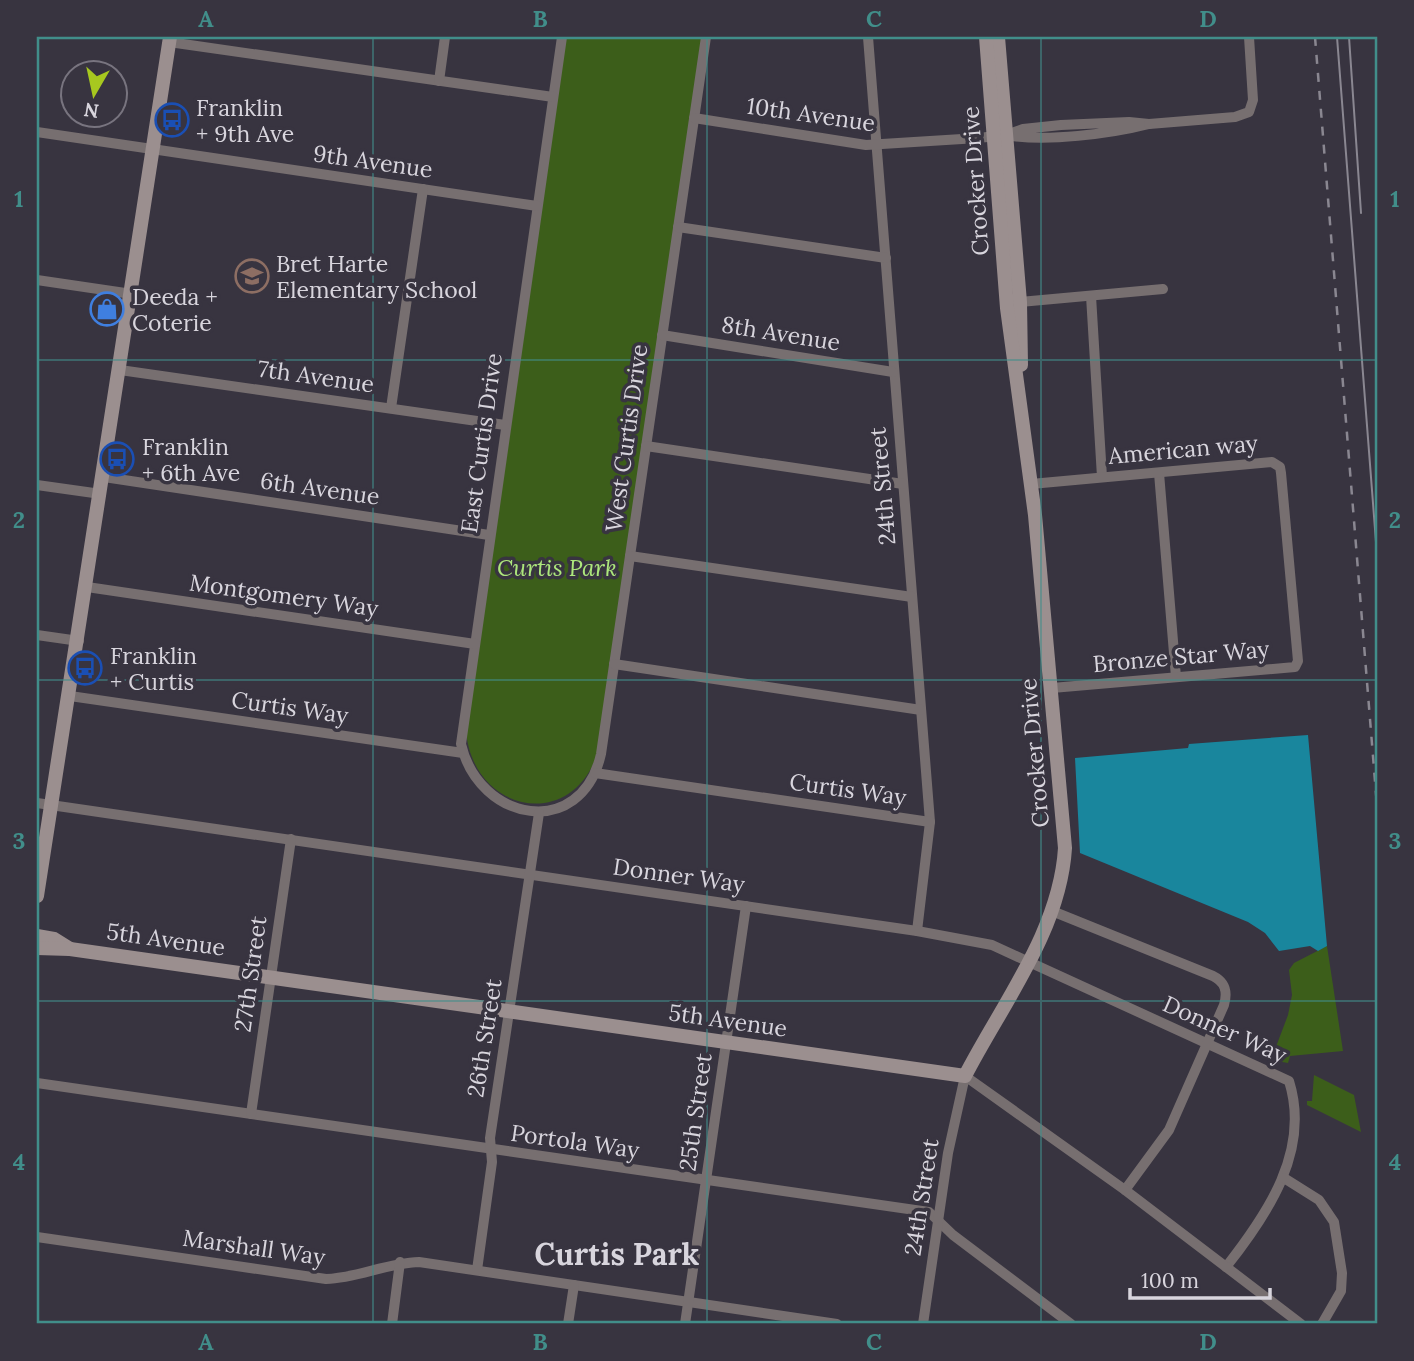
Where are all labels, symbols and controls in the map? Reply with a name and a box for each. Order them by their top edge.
text: A [198,4,214,33]
text: B [532,4,548,33]
text: C [866,4,882,33]
text: D [1199,4,1217,33]
north arrow [60,60,130,130]
street label: 10th Avenue [745,91,877,137]
place label: Franklin + 9th Ave [196,93,294,148]
text: N [82,98,100,124]
bus stop icon: Franklin + 9th Ave [153,101,191,139]
street label: Crocker Drive [955,105,995,257]
street label: 9th Avenue [312,138,434,184]
text: 1 [14,184,24,213]
text: 1 [1390,184,1400,213]
place label: Bret Harte Elementary School [276,249,477,304]
school or university icon: Bret Harte Elementary School [233,257,271,295]
place label: Deeda + Coterie [132,282,218,337]
shop icon: Deeda + Coterie [88,290,126,328]
street label: 8th Avenue [720,309,842,357]
street label: West Curtis Drive [598,342,654,534]
street label: East Curtis Drive [454,351,508,535]
street label: 7th Avenue [256,353,376,399]
street label: 24th Street [862,426,902,546]
street label: American way [1106,428,1260,470]
place label: Franklin + 6th Ave [142,432,240,487]
bus stop icon: Franklin + 6th Ave [98,440,136,478]
street label: 6th Avenue [259,465,381,511]
text: 2 [13,505,25,534]
text: 2 [1389,505,1401,534]
park label: Curtis Park [497,553,617,582]
street label: Montgomery Way [188,567,381,623]
street label: Bronze Star Way [1092,634,1271,678]
place label: Franklin + Curtis [110,641,197,696]
bus stop icon: Franklin + Curtis [66,649,104,687]
street label: Crocker Drive [1013,677,1055,829]
street label: Curtis Way [230,684,351,730]
street label: Curtis Way [788,766,909,812]
text: 3 [13,826,25,855]
text: 3 [1389,826,1401,855]
street label: Donner Way [611,851,748,899]
street label: 27th Street [228,914,273,1034]
street label: 5th Avenue [105,916,227,962]
street label: 26th Street [460,977,508,1099]
street label: Donner Way [1158,989,1292,1070]
street label: 5th Avenue [667,997,789,1043]
street label: 25th Street [672,1051,718,1173]
street label: Portola Way [509,1118,642,1164]
street label: 24th Street [897,1136,945,1258]
text: 4 [13,1147,25,1176]
text: 4 [1389,1147,1401,1176]
street label: Marshall Way [181,1223,328,1271]
district label: Curtis Park [535,1235,700,1273]
scale bar [1130,1256,1270,1300]
text: 100 m [1141,1267,1199,1294]
text: A [198,1327,214,1356]
text: B [532,1327,548,1356]
text: C [866,1327,882,1356]
text: D [1199,1327,1217,1356]

